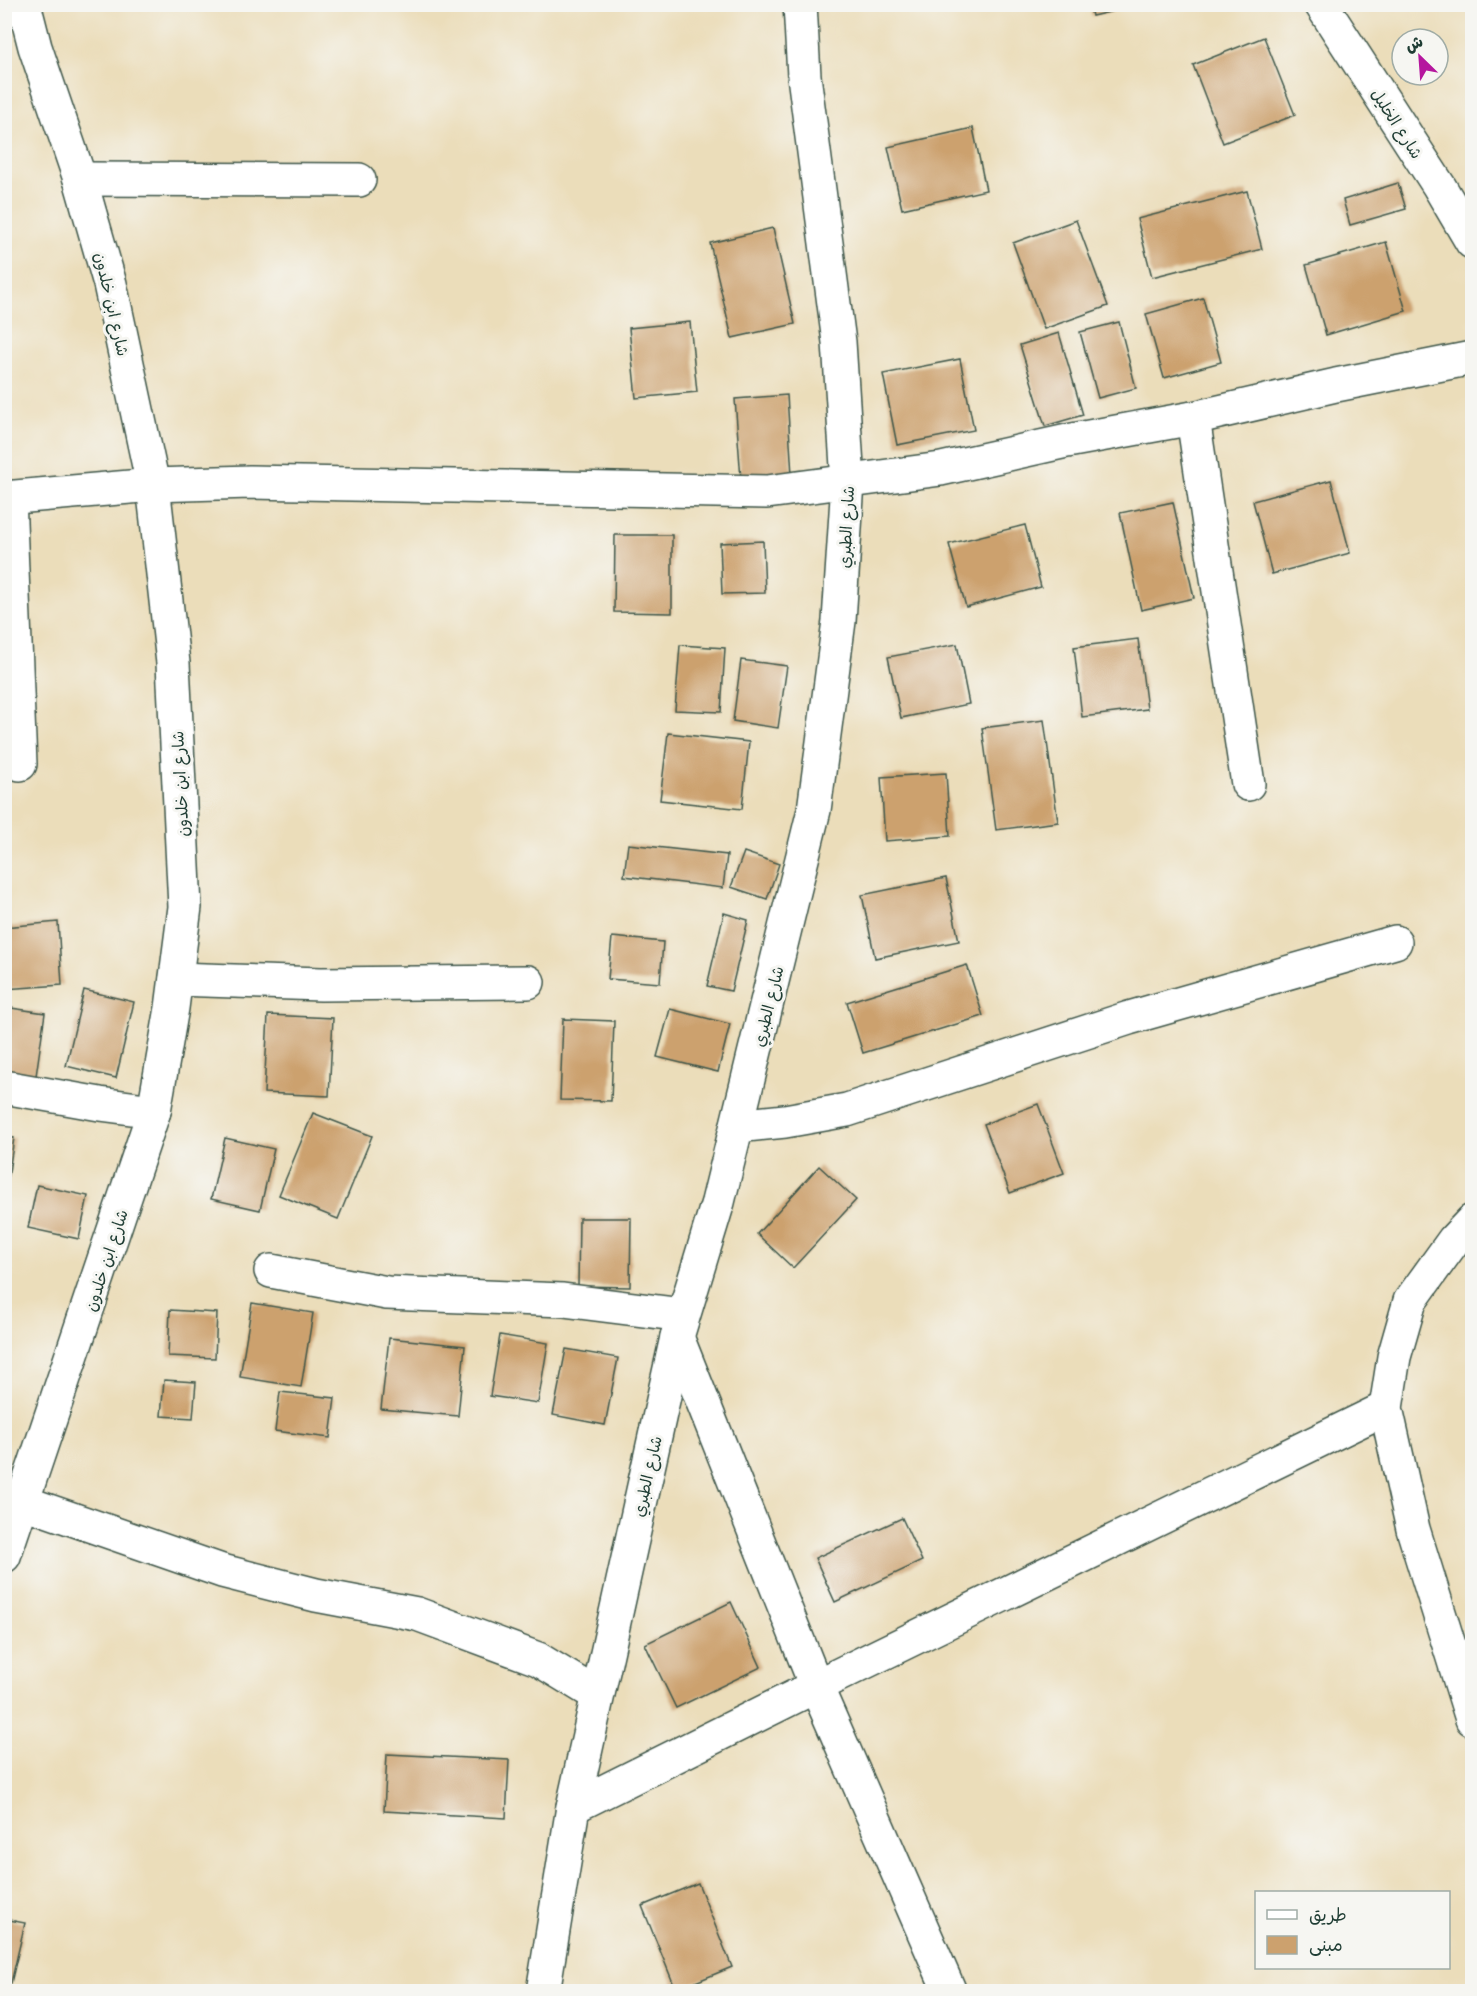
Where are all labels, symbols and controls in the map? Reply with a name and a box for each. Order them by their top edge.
north arrow [1390,27,1450,87]
text: ش [1400,28,1426,57]
street label: شارع الخليل [1365,83,1430,164]
street label: شارع ابن خلدون [88,250,137,359]
street label: شارع الطبري [831,485,860,569]
street label: شارع ابن خلدون [164,730,195,838]
street label: شارع الطبري [745,963,790,1049]
street label: شارع ابن خلدون [77,1206,134,1314]
street label: شارع الطبري [625,1433,668,1519]
legend [1255,1891,1450,1969]
text: طريق [1309,1900,1347,1927]
text: مبنى [1309,1930,1343,1957]

